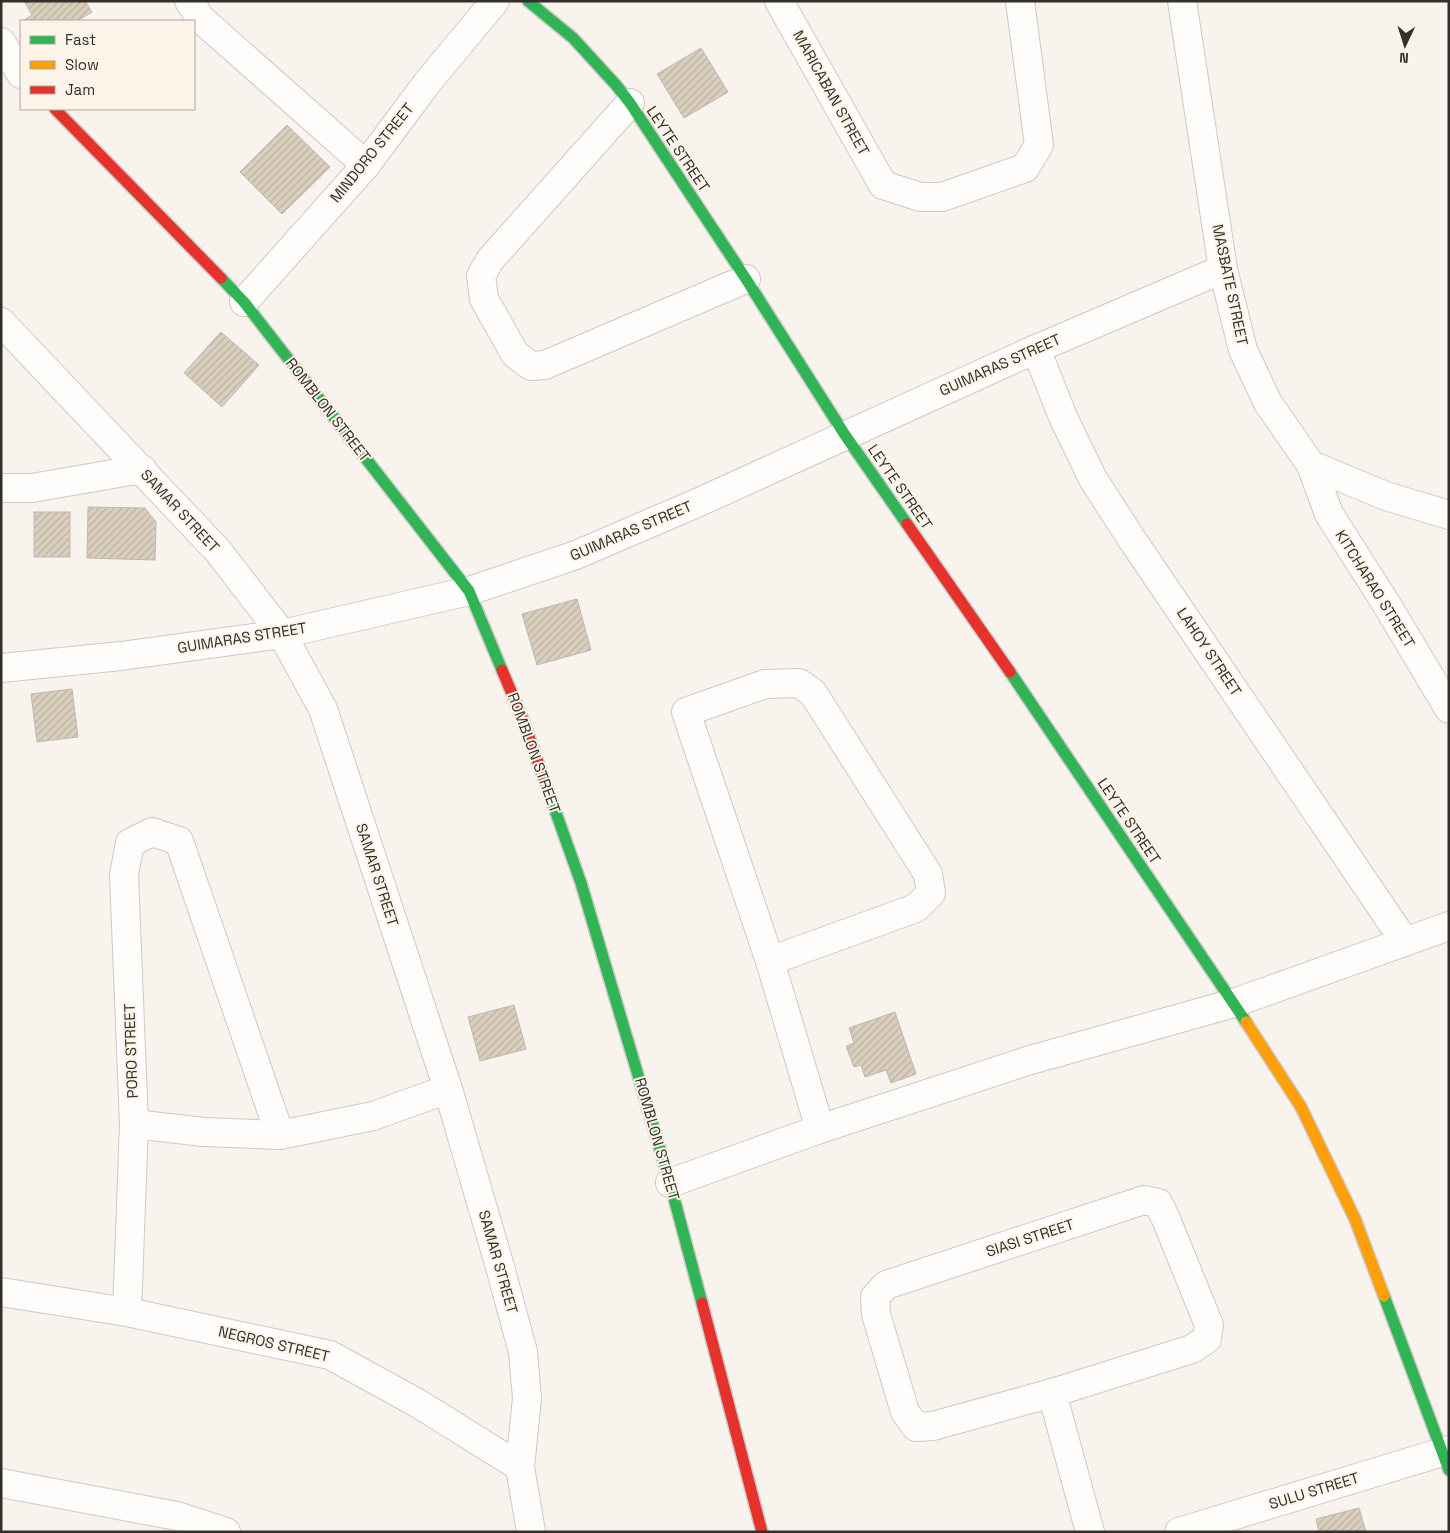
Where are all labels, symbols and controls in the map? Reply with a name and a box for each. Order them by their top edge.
legend [20,20,195,110]
north arrow [1380,20,1430,70]
street label: MARICABAN STREET [789,27,874,159]
text: Fast [65,30,96,49]
text: N [1399,49,1409,67]
text: Slow [65,55,99,74]
text: Jam [65,80,95,99]
street label: MINDORO STREET [326,99,418,206]
street label: LEYTE STREET [643,102,714,195]
street label: MASBATE STREET [1208,222,1253,347]
street label: GUIMARAS STREET [936,329,1063,400]
street label: ROMBLON STREET [282,354,375,466]
street label: LEYTE STREET [864,440,937,533]
street label: SAMAR STREET [137,465,224,556]
street label: GUIMARAS STREET [567,496,695,565]
street label: KITCHARAO STREET [1331,526,1419,651]
street label: LAHOY STREET [1173,604,1246,700]
street label: GUIMARAS STREET [176,618,308,657]
street label: ROMBLON STREET [504,690,565,816]
street label: LEYTE STREET [1094,774,1165,867]
street label: SAMAR STREET [352,821,403,929]
street label: PORO STREET [119,1003,142,1099]
street label: ROMBLON STREET [631,1075,684,1203]
street label: SAMAR STREET [475,1208,522,1316]
street label: SIASI STREET [983,1214,1077,1261]
street label: NEGROS STREET [217,1321,332,1366]
street label: SULU STREET [1266,1468,1362,1513]

